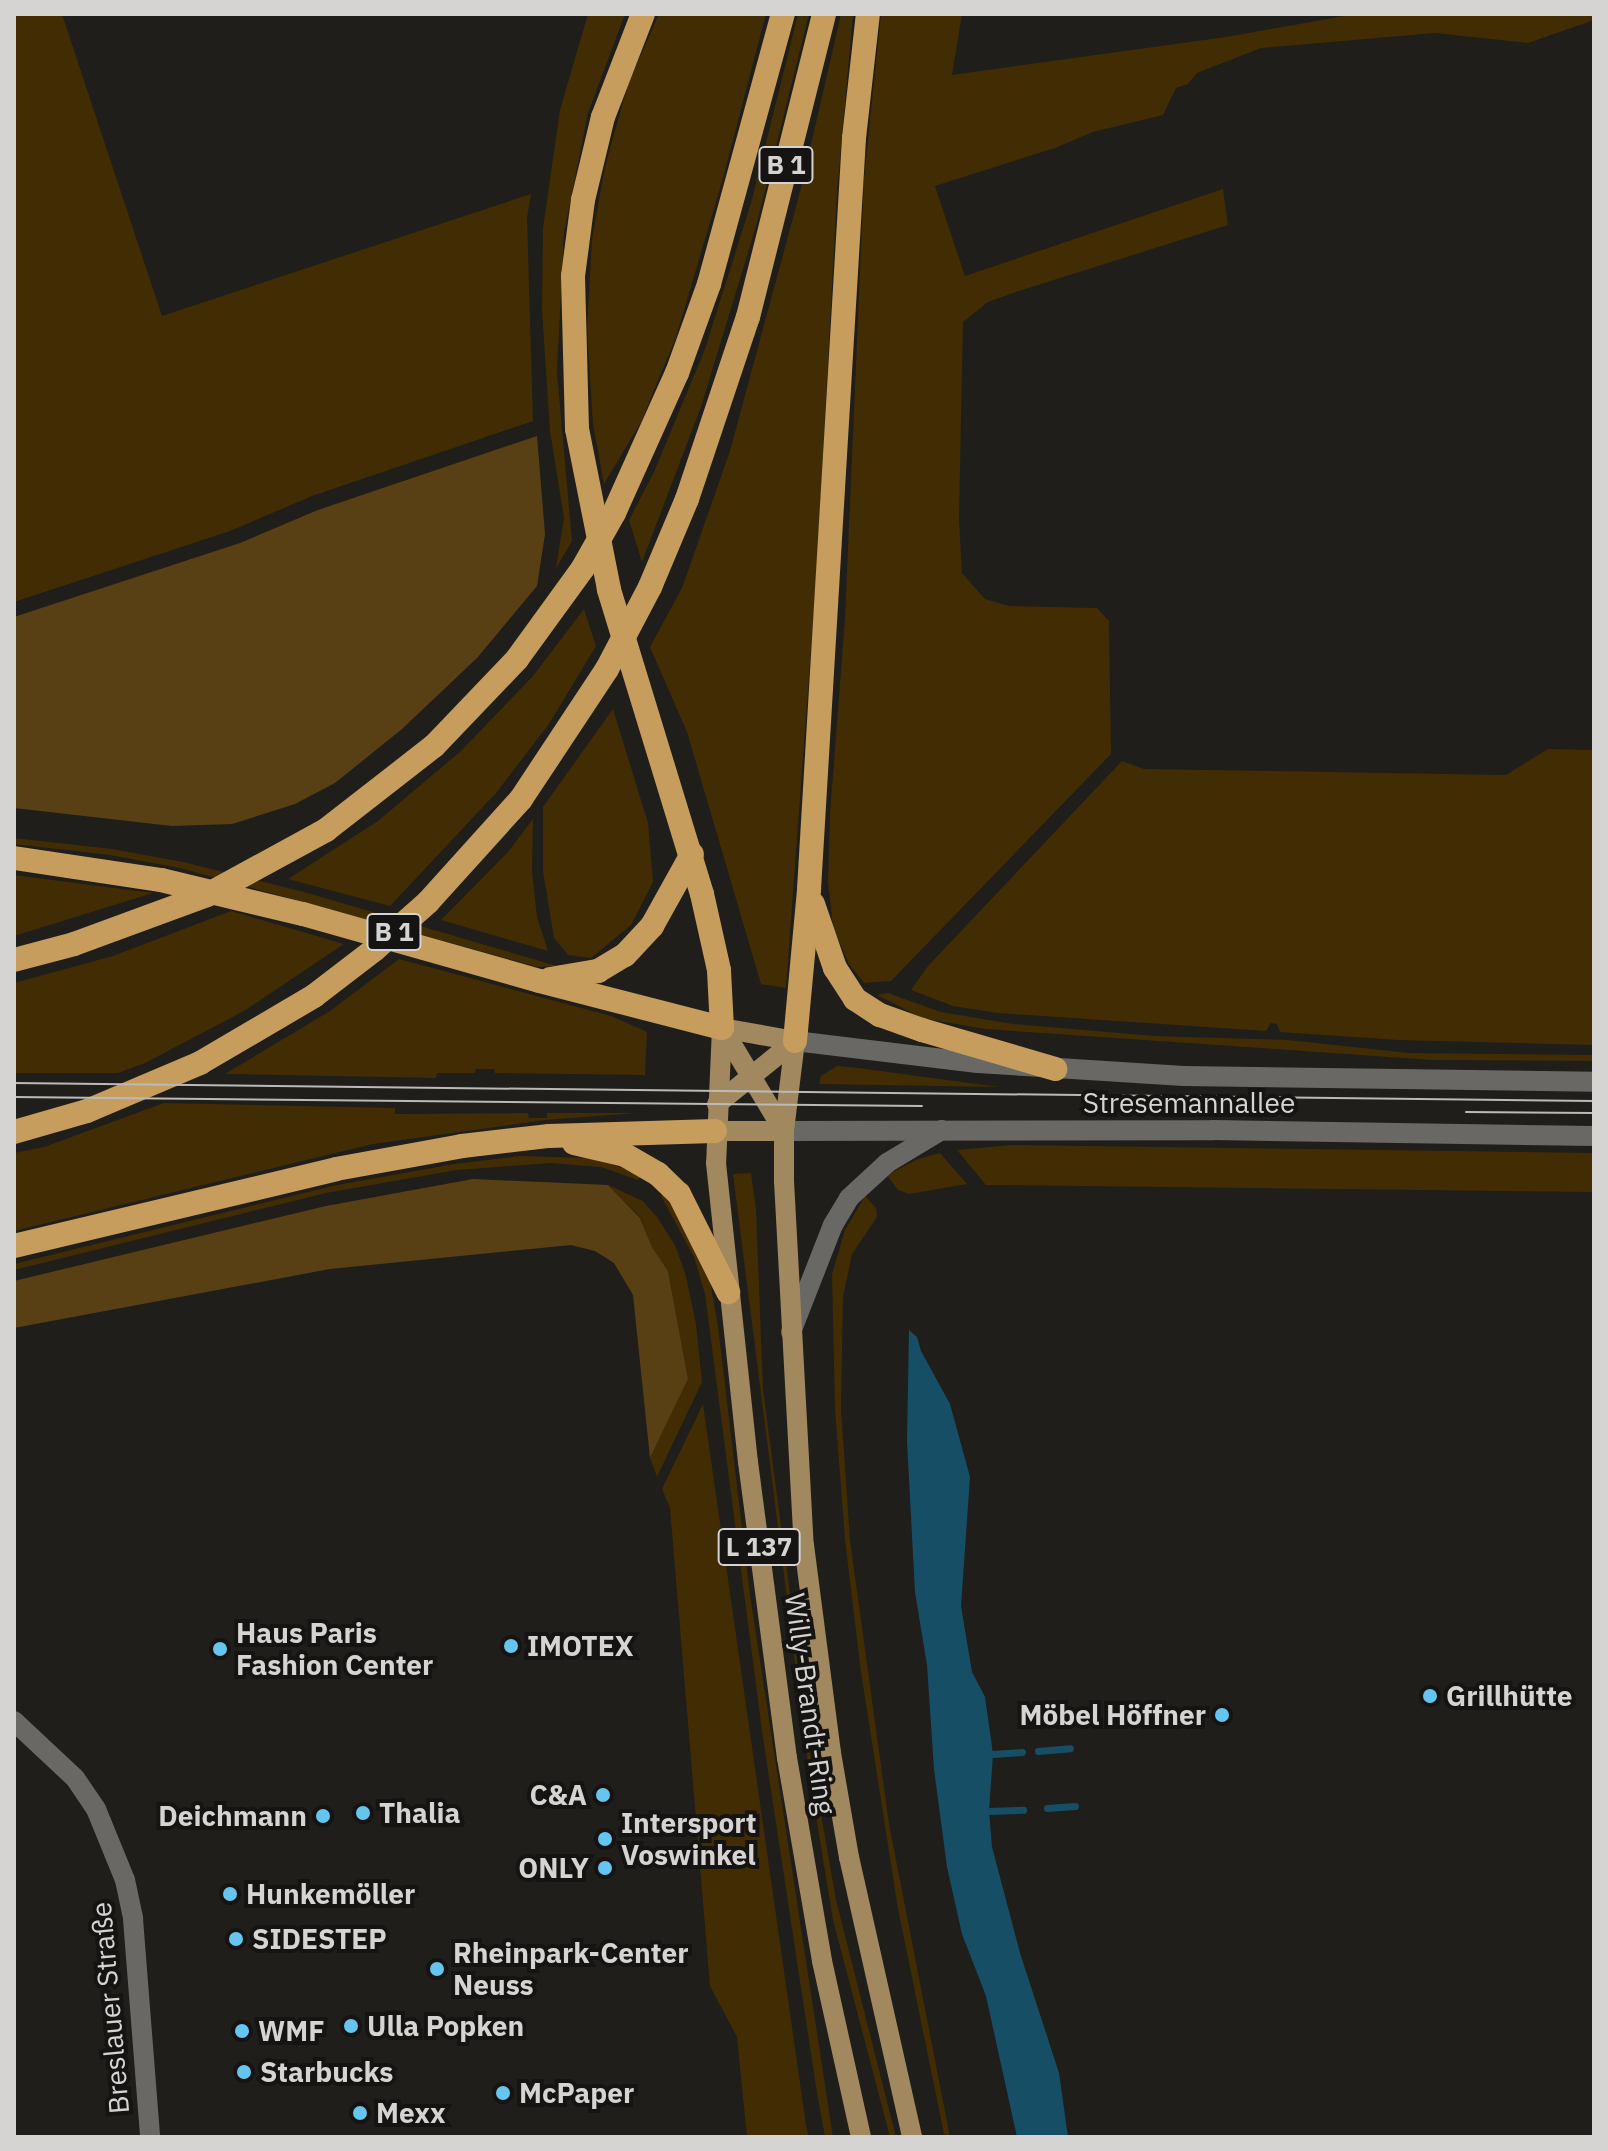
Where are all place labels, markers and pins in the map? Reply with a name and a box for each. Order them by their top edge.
place label: Haus Paris Fashion Center [236,1616,433,1682]
place label: IMOTEX [527,1629,634,1663]
marker: IMOTEX [502,1637,520,1655]
marker: Haus Paris Fashion Center [211,1640,229,1658]
place label: Grillhütte [1446,1679,1573,1713]
marker: Grillhütte [1421,1687,1439,1705]
place label: Möbel Höffner [1019,1698,1206,1732]
marker: Möbel Höffner [1213,1706,1231,1724]
place label: C&A [530,1778,587,1812]
marker: C&A [594,1786,612,1804]
place label: Thalia [379,1796,460,1830]
place label: Deichmann [158,1799,307,1833]
marker: Thalia [354,1804,372,1822]
place label: Intersport Voswinkel [621,1806,757,1872]
marker: Deichmann [314,1807,332,1825]
marker: Intersport Voswinkel [596,1830,614,1848]
place label: ONLY [518,1851,589,1885]
marker: ONLY [596,1859,614,1877]
place label: Hunkemöller [246,1877,415,1911]
marker: Hunkemöller [221,1885,239,1903]
place label: SIDESTEP [252,1922,387,1956]
marker: SIDESTEP [227,1930,245,1948]
place label: Rheinpark-Center Neuss [453,1936,688,2002]
marker: Rheinpark-Center Neuss [428,1960,446,1978]
place label: Ulla Popken [367,2009,524,2043]
place label: WMF [258,2014,325,2048]
marker: Ulla Popken [342,2017,360,2035]
marker: WMF [233,2022,251,2040]
place label: Starbucks [260,2055,393,2089]
marker: Starbucks [235,2063,253,2081]
place label: McPaper [519,2076,634,2110]
marker: McPaper [494,2084,512,2102]
place label: Mexx [376,2096,446,2130]
marker: Mexx [351,2104,369,2122]

